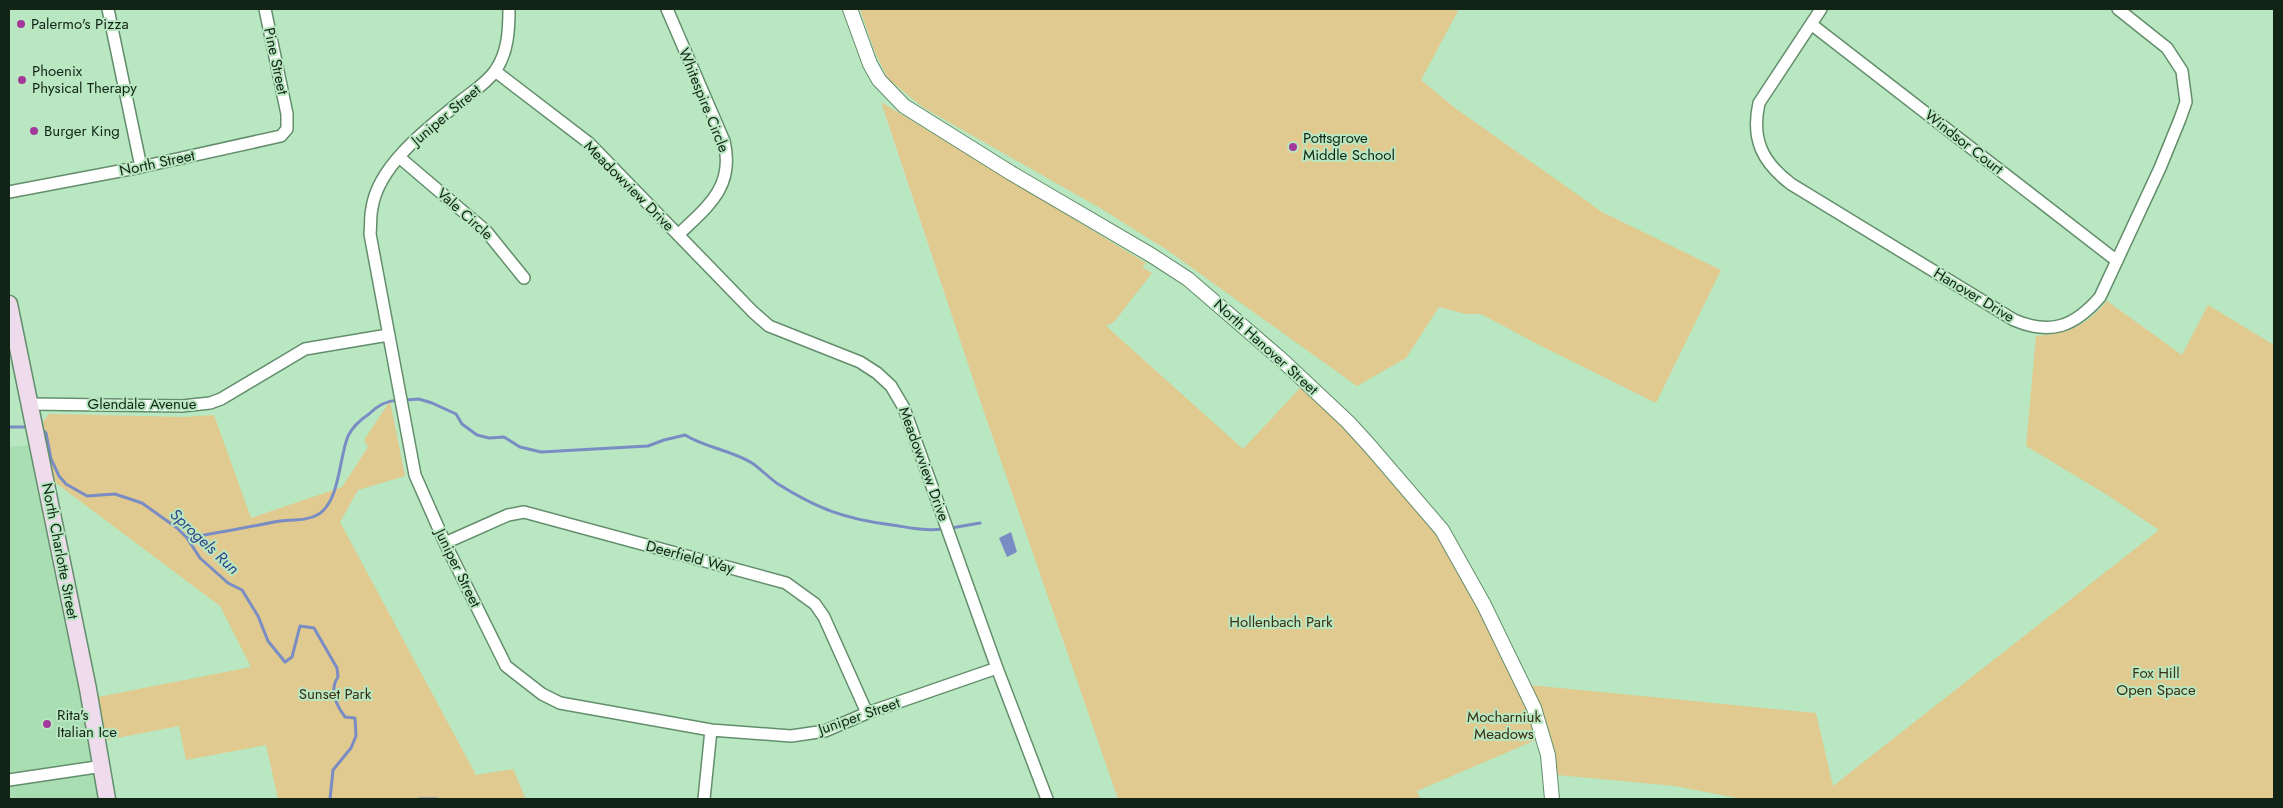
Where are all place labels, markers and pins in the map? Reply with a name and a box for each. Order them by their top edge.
place label: Palermo's Pizza [31,13,129,35]
marker: Palermo's Pizza [15,18,27,30]
place label: Phoenix Physical Therapy [32,60,137,99]
marker: Phoenix Physical Therapy [16,74,28,86]
place label: Burger King [44,120,120,142]
marker: Burger King [28,125,40,137]
place label: Pottsgrove Middle School [1303,127,1395,166]
marker: Pottsgrove Middle School [1287,141,1299,153]
place label: Rita's Italian Ice [57,704,117,743]
marker: Rita's Italian Ice [41,718,53,730]

